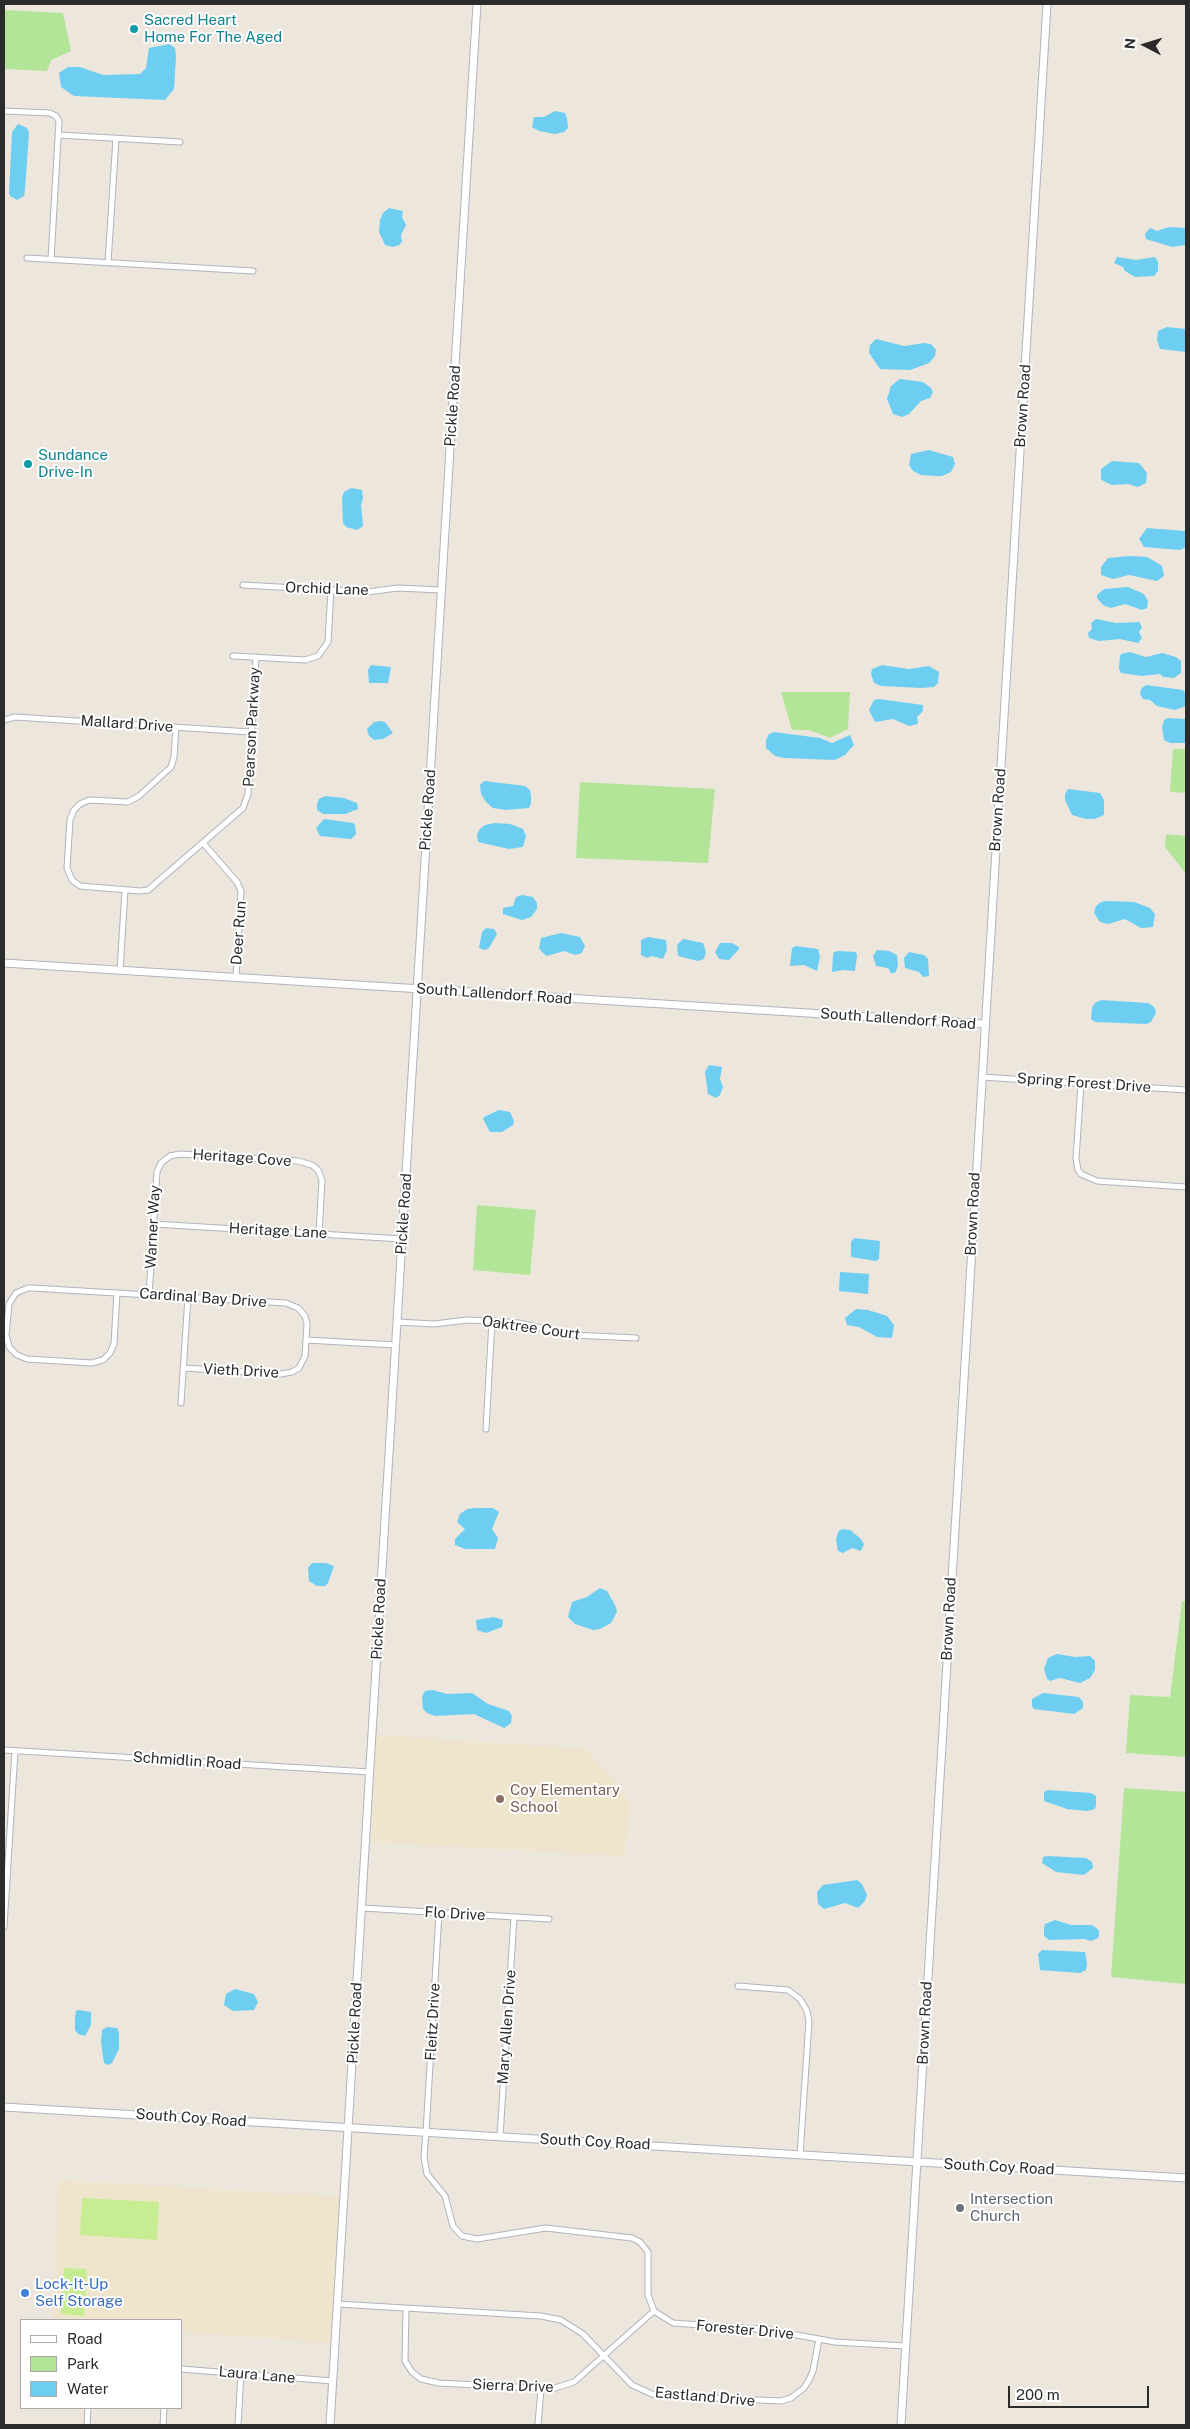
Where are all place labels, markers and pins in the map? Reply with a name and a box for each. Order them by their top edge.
place label: Sacred Heart Home For The Aged [144,11,282,46]
marker: Sacred Heart Home For The Aged [128,23,140,35]
place label: Sundance Drive-In [38,446,108,481]
marker: Sundance Drive-In [22,458,34,470]
place label: Coy Elementary School [510,1781,620,1816]
marker: Coy Elementary School [494,1793,506,1805]
place label: Intersection Church [970,2190,1053,2225]
marker: Intersection Church [954,2202,966,2214]
place label: Lock-It-Up Self Storage [35,2275,123,2310]
marker: Lock-It-Up Self Storage [19,2287,31,2299]

